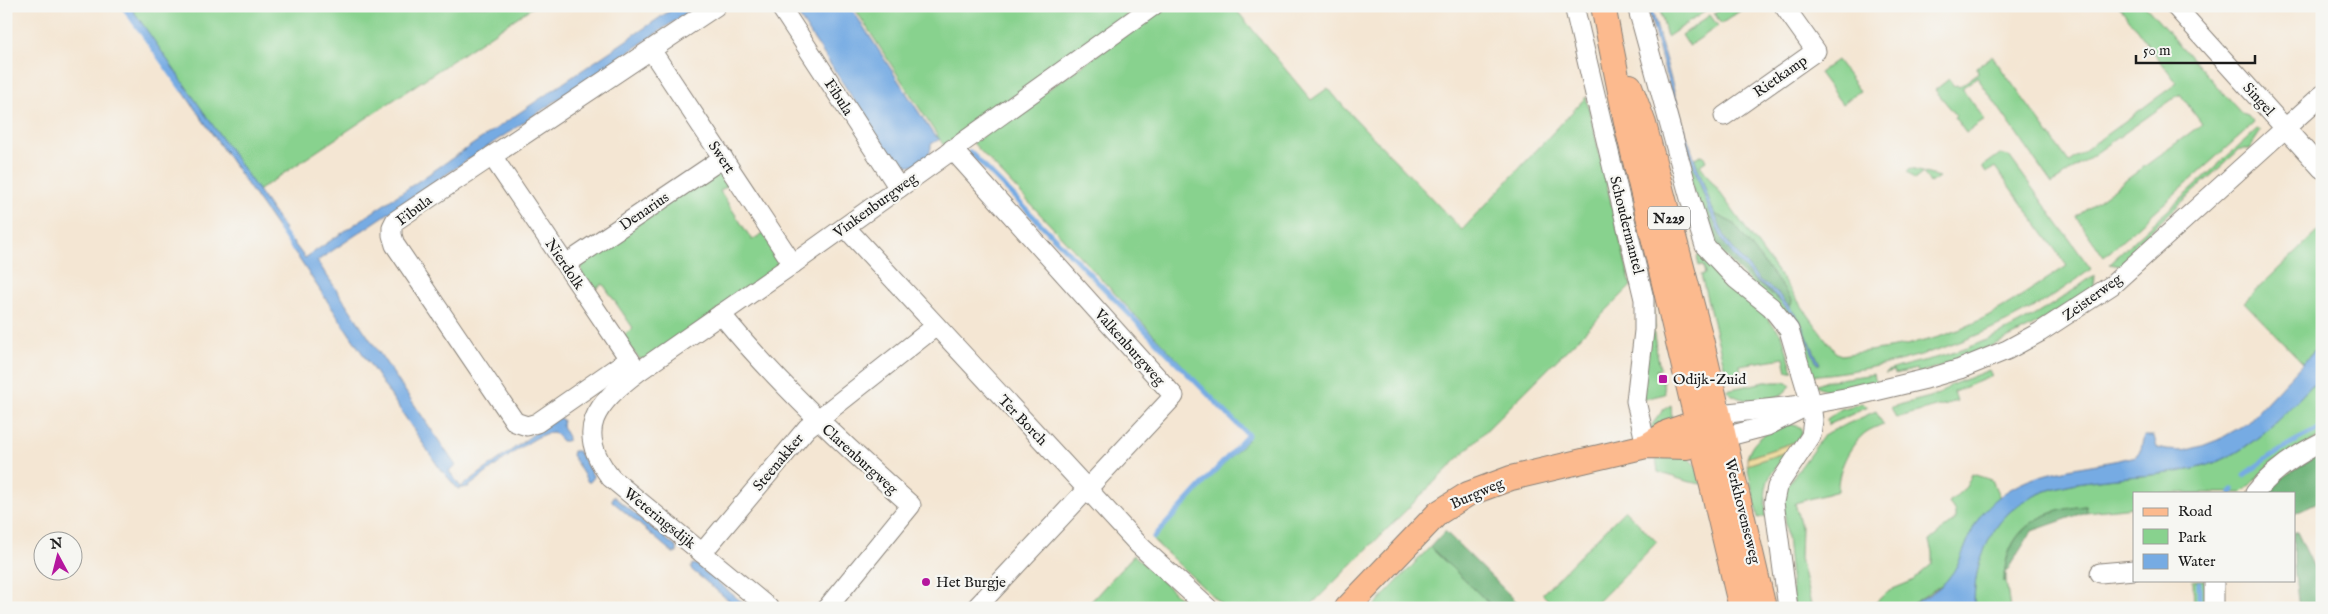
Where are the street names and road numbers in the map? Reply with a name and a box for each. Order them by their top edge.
street label: Rietkamp [1750,51,1811,102]
street label: Fibula [820,75,858,120]
street label: Singel [2239,79,2279,121]
street label: Swert [704,138,739,177]
street label: Vinkenburgweg [829,168,922,243]
street label: Schoudermantel [1605,174,1648,277]
street label: Denarius [616,188,673,235]
street label: Fibula [393,191,436,230]
road number: N229 [1648,207,1690,230]
street label: Nierdolk [541,235,589,294]
street label: Zeisterweg [2059,269,2127,325]
street label: Valkenburgweg [1090,304,1170,390]
street label: Ter Borch [994,391,1051,450]
street label: Clarenburgweg [818,420,902,499]
street label: Steenakker [749,429,808,495]
street label: Werkhovenseweg [1720,456,1765,567]
street label: Burgweg [1448,473,1508,514]
street label: Weteringsdijk [620,484,700,554]

